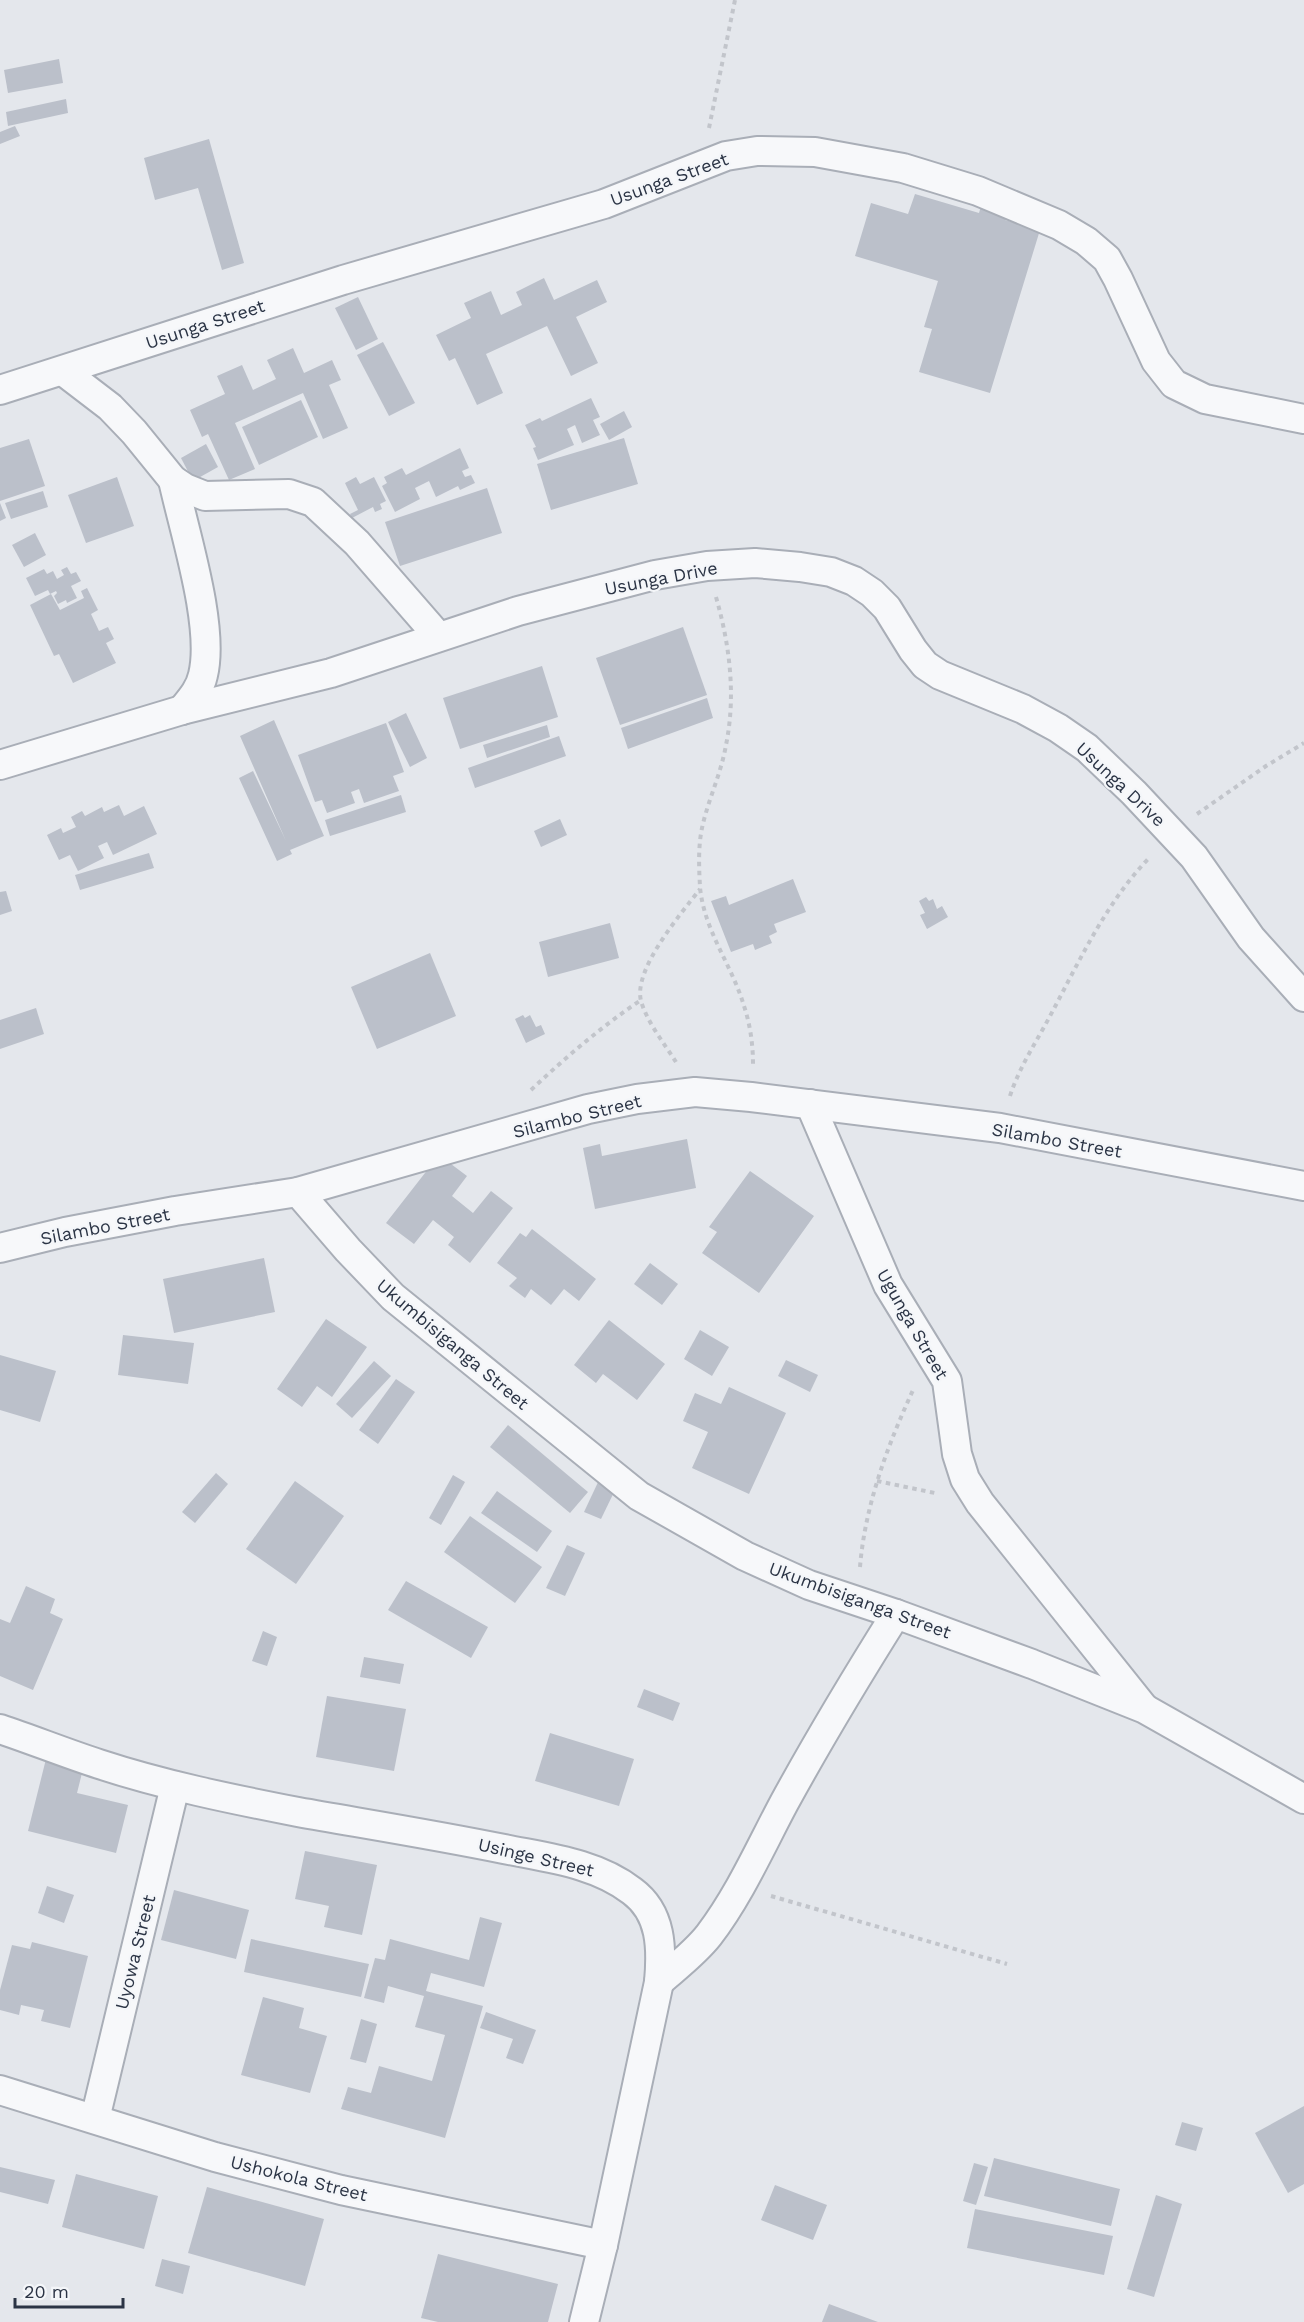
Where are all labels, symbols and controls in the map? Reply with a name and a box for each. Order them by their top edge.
street label: Usunga Street [607,148,731,210]
street label: Usunga Street [143,295,268,353]
street label: Usunga Drive [603,557,719,599]
street label: Usunga Drive [1072,737,1170,831]
street label: Silambo Street [511,1090,644,1142]
street label: Silambo Street [990,1118,1124,1162]
street label: Silambo Street [38,1203,172,1249]
street label: Ugunga Street [873,1265,953,1383]
street label: Ukumbisiganga Street [373,1274,534,1414]
street label: Ukumbisiganga Street [766,1557,954,1643]
street label: Usinge Street [476,1833,596,1881]
street label: Uyowa Street [111,1892,160,2012]
street label: Ushokola Street [228,2151,370,2205]
scale bar [15,2271,123,2309]
text: 20 m [24,2281,69,2302]

